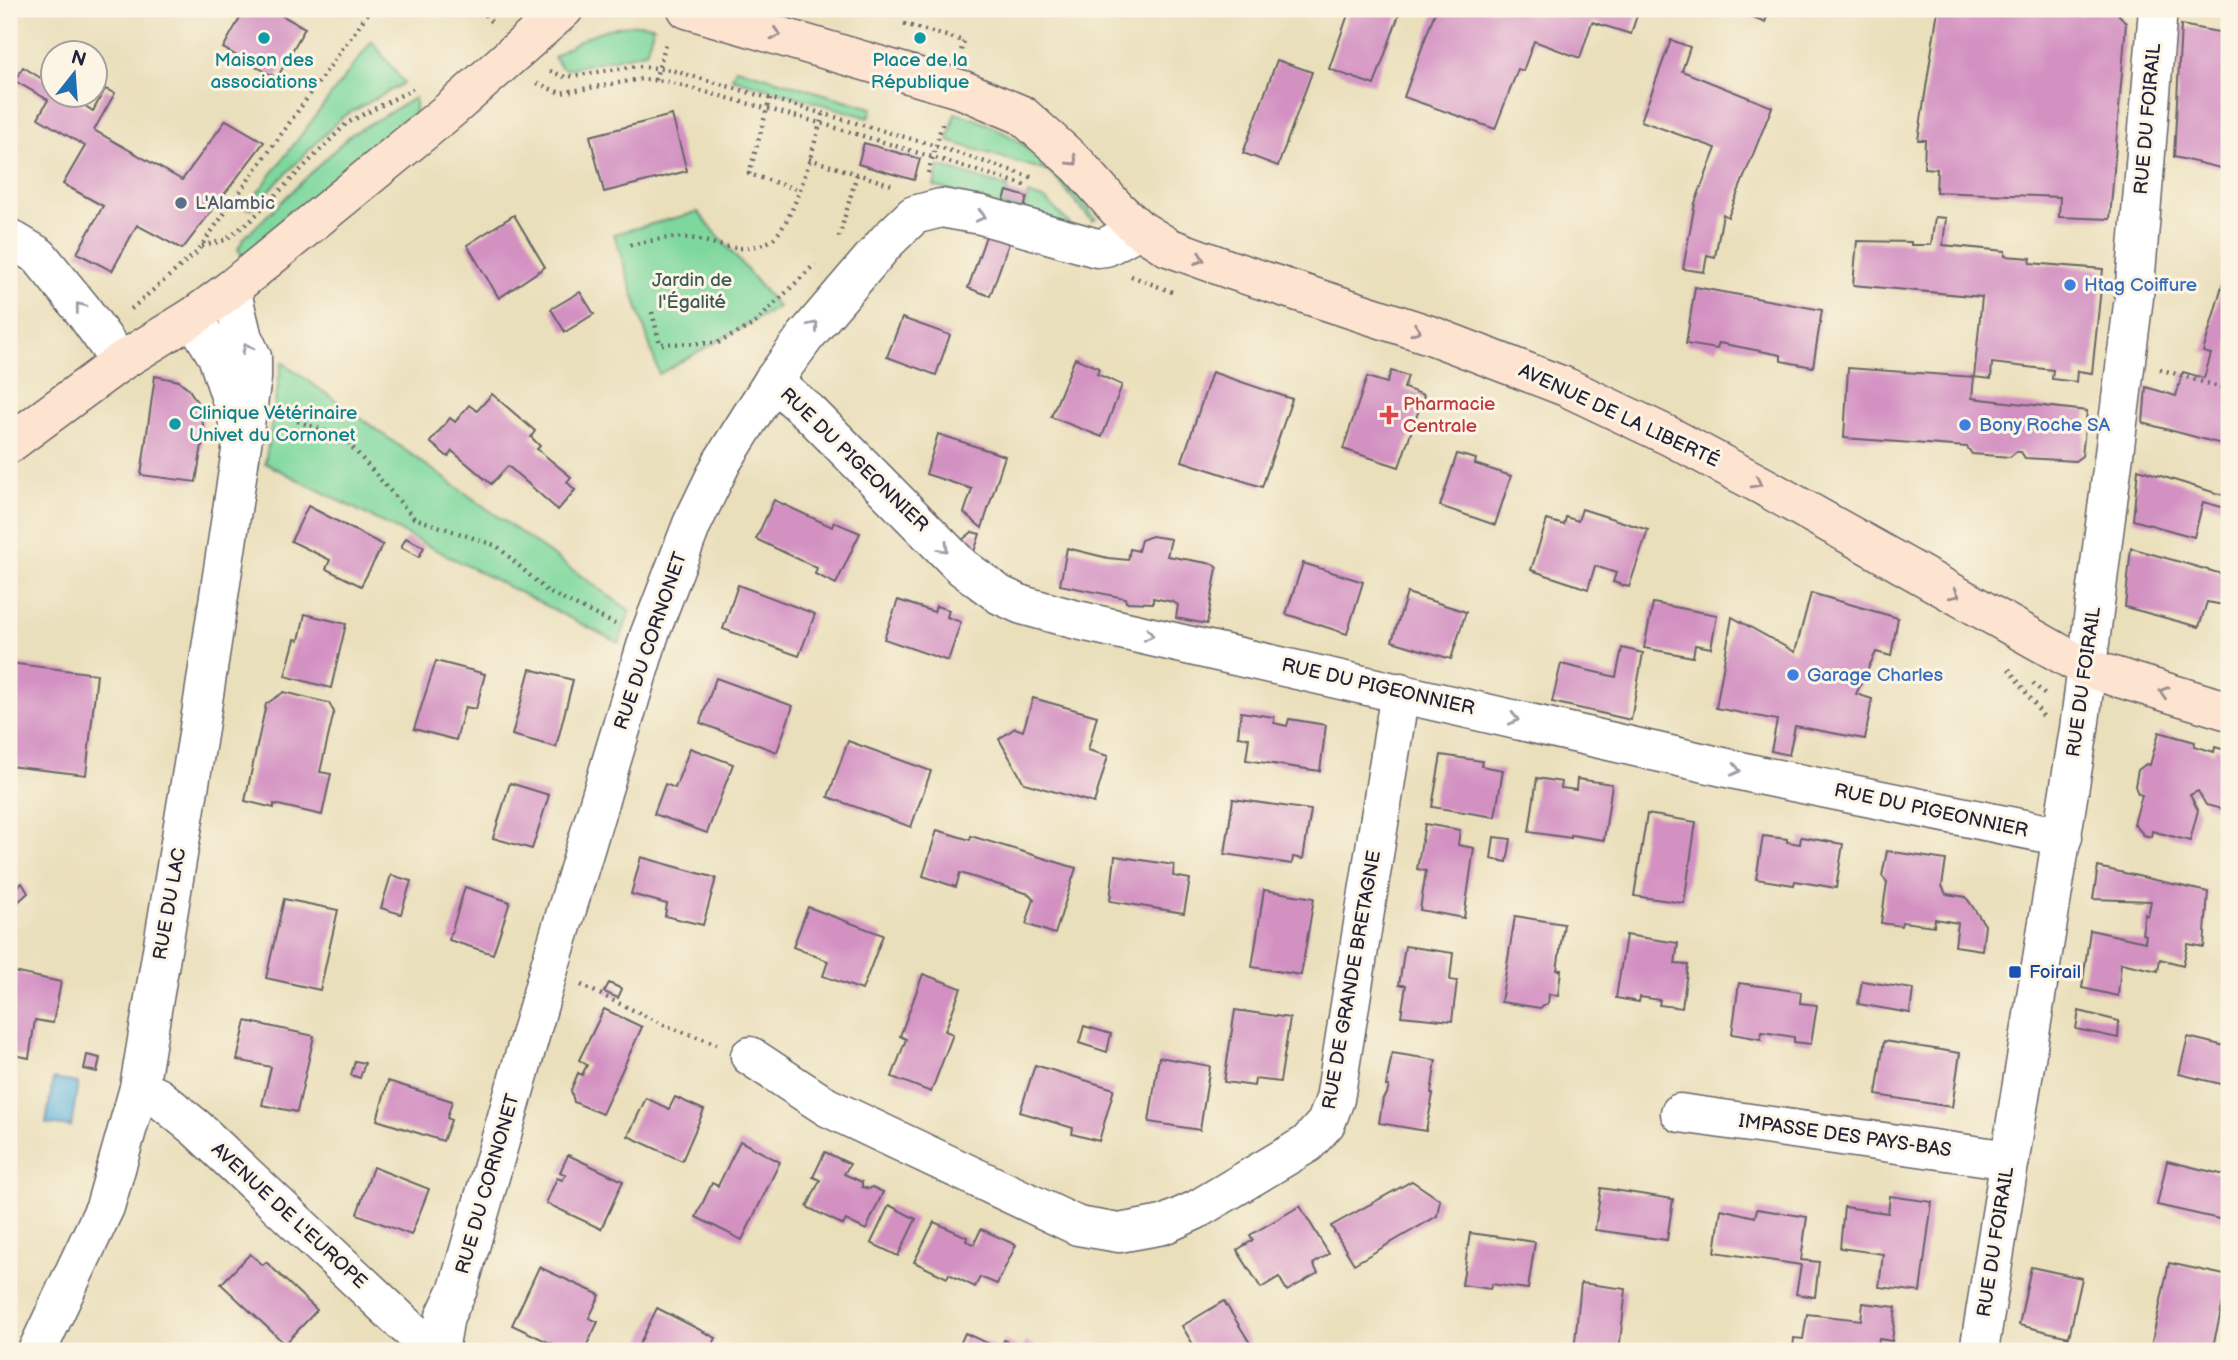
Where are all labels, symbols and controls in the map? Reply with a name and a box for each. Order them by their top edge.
one-way arrow [770,26,782,41]
marker: Maison des associations [256,30,272,46]
marker: Place de la République [912,30,928,46]
north arrow [38,38,108,108]
street label: RUE DU FOIRAIL [2130,42,2166,196]
text: N [68,46,89,72]
place label: Maison des associations [211,49,317,94]
place label: Place de la République [871,49,969,94]
one-way arrow [1065,153,1078,165]
place label: L'Alambic [195,192,275,215]
marker: L'Alambic [173,195,189,211]
one-way arrow [975,207,987,222]
one-way arrow [1193,251,1205,265]
park label: Jardin de l'Égalité [652,269,732,314]
place label: Htag Coiffure [2084,274,2197,297]
marker: Htag Coiffure [2062,277,2078,293]
one-way arrow [75,302,88,314]
one-way arrow [806,321,818,334]
one-way arrow [1409,322,1421,336]
one-way arrow [241,343,255,355]
street label: AVENUE DE LA LIBERTÉ [1515,358,1723,473]
street label: RUE DU PIGEONNIER [775,383,933,537]
place label: Pharmacie Centrale [1403,393,1495,438]
place label: Clinique Vétérinaire Univet du Cornonet [189,402,357,447]
marker: Pharmacie Centrale [1381,407,1397,423]
place label: Bony Roche SA [1979,414,2110,437]
marker: Clinique Vétérinaire Univet du Cornonet [167,416,183,432]
marker: Bony Roche SA [1957,417,1973,433]
one-way arrow [1750,475,1762,488]
one-way arrow [936,540,949,553]
street label: RUE DU CORNONET [610,549,692,733]
one-way arrow [1948,586,1961,599]
street label: RUE DU FOIRAIL [2062,605,2106,759]
one-way arrow [1143,627,1155,641]
street label: RUE DU PIGEONNIER [1279,654,1477,720]
place label: Garage Charles [1807,664,1943,687]
marker: Garage Charles [1785,667,1801,683]
one-way arrow [2158,686,2170,701]
one-way arrow [1508,711,1520,725]
one-way arrow [1730,762,1742,776]
street label: RUE DU PIGEONNIER [1832,779,2030,843]
street label: RUE DU LAC [149,846,191,962]
street label: RUE DE GRANDE BRETAGNE [1318,849,1386,1111]
place label: Foirail [2029,961,2081,984]
marker: Foirail [2007,964,2023,980]
street label: RUE DU CORNONET [451,1091,525,1277]
street label: IMPASSE DES PAYS-BAS [1737,1110,1953,1162]
street label: AVENUE DE L'EUROPE [207,1138,371,1294]
street label: RUE DU FOIRAIL [1973,1165,2019,1319]

